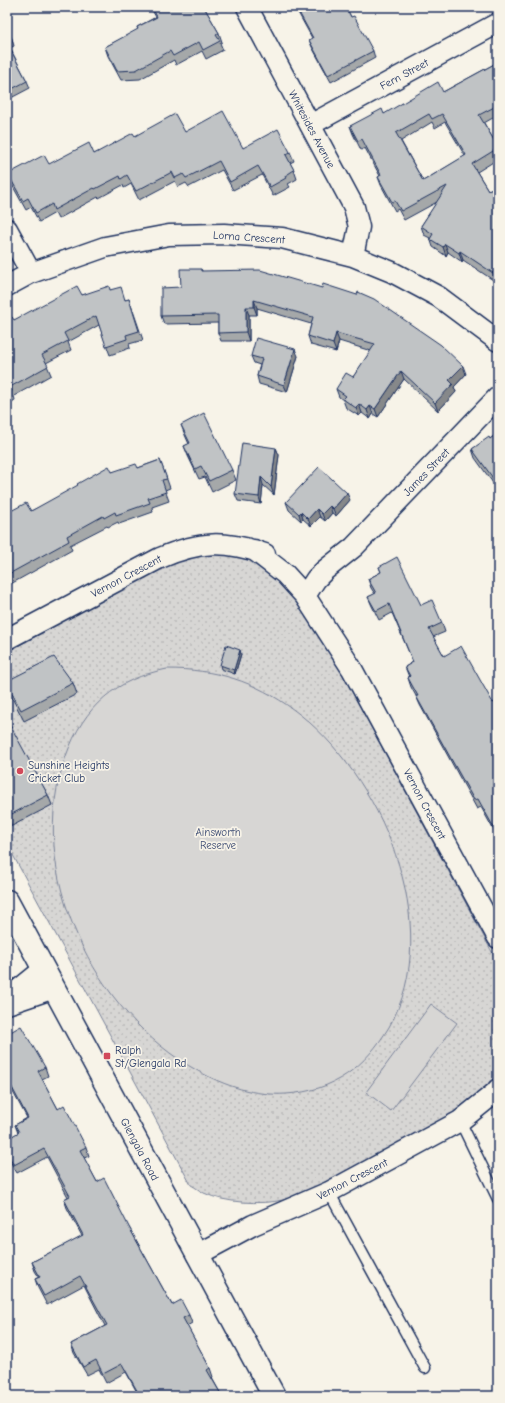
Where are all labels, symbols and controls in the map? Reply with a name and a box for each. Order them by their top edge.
street label: Fern Street [378,56,431,93]
street label: Whitesides Avenue [286,88,338,171]
street label: Lorna Crescent [213,229,286,247]
street label: James Street [400,445,453,499]
street label: Vernon Crescent [89,552,164,600]
place label: Sunshine Heights Cricket Club [28,759,110,785]
marker: Sunshine Heights Cricket Club [15,766,25,776]
street label: Vernon Crescent [401,767,449,842]
park label: Ainsworth Reserve [195,826,241,852]
place label: Ralph St/Glengala Rd [115,1044,187,1070]
marker: Ralph St/Glengala Rd [102,1051,112,1061]
street label: Glengala Road [118,1116,162,1183]
street label: Vernon Crescent [315,1156,391,1203]

